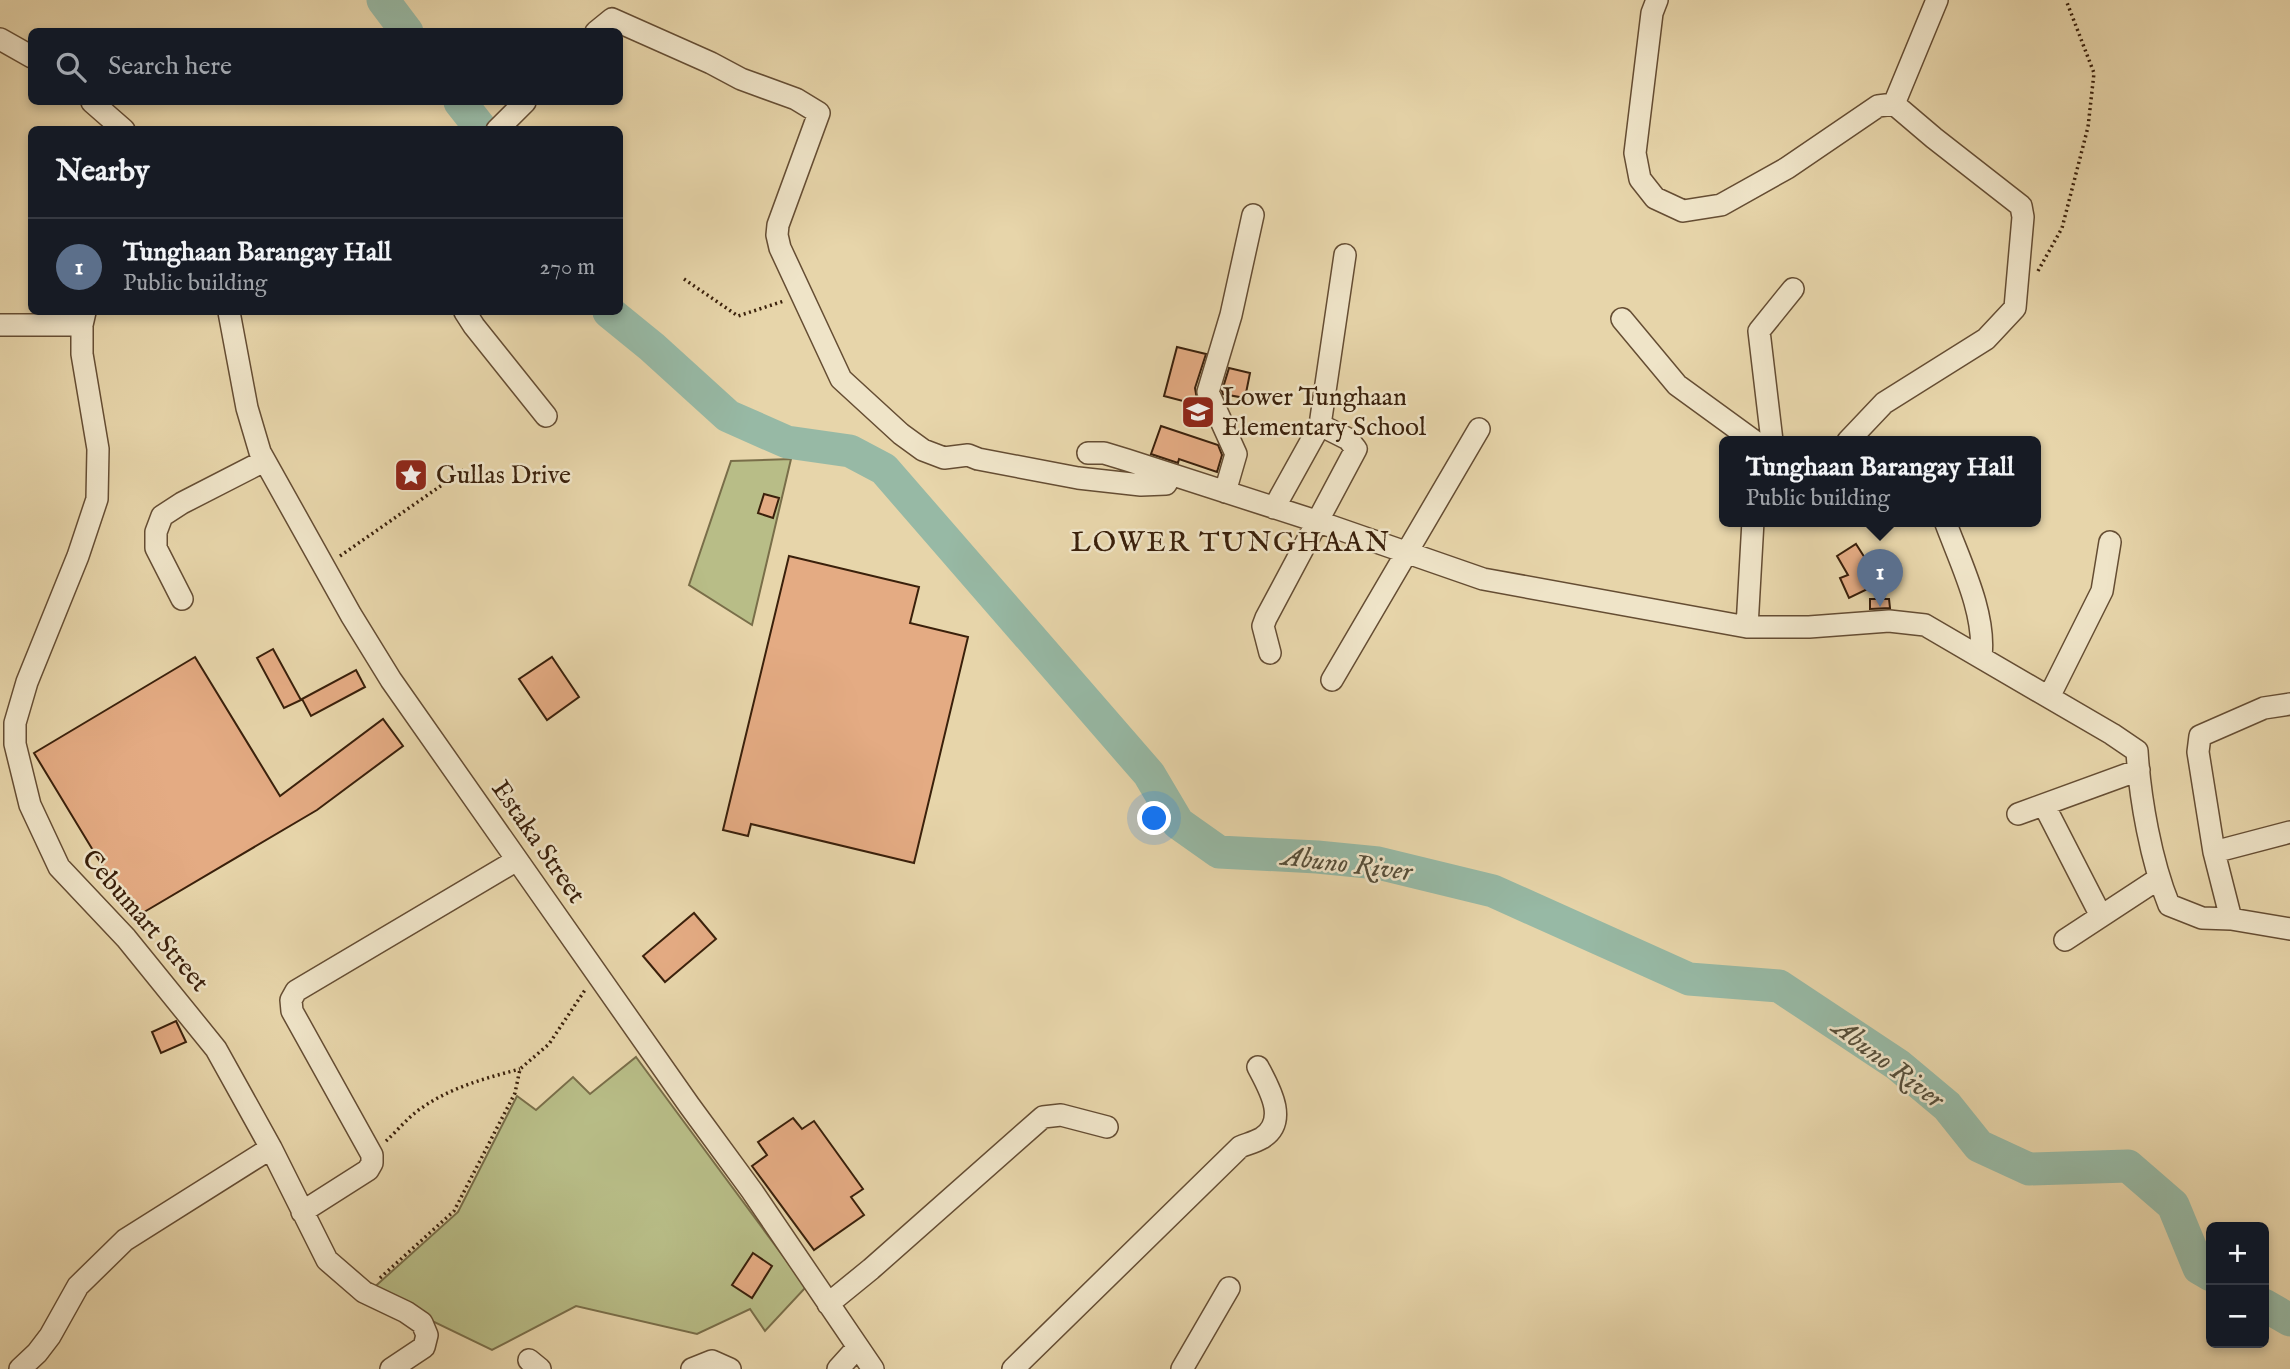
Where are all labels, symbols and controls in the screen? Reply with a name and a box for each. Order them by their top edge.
search box [28,28,623,105]
icon: search [52,48,90,86]
text: Search here [108,50,232,83]
text: Nearby [56,153,149,191]
text: Tunghaan Barangay Hall [123,236,391,269]
text: 1 [75,253,83,282]
text: 270 m [540,253,595,282]
text: Public building [123,269,267,298]
place label: Lower Tunghaan Elementary School [1222,381,1427,444]
school or university icon: Lower Tunghaan Elementary School [1179,393,1217,431]
popup [1719,436,2041,527]
text: Tunghaan Barangay Hall [1746,451,2014,484]
place icon: Gullas Drive [392,456,430,494]
place label: Gullas Drive [436,459,571,492]
text: Public building [1746,484,1890,513]
district label: LOWER TUNGHAAN [1071,526,1391,561]
pin: 1 [1857,549,1903,607]
street label: Estaka Street [484,774,592,910]
your location [1137,801,1171,835]
water label: Abuno River [1277,839,1415,891]
street label: Cebumart Street [74,843,216,999]
water label: Abuno River [1823,1009,1952,1118]
map controls [2206,1222,2269,1348]
button: + [2206,1222,2269,1285]
button: − [2206,1285,2269,1348]

